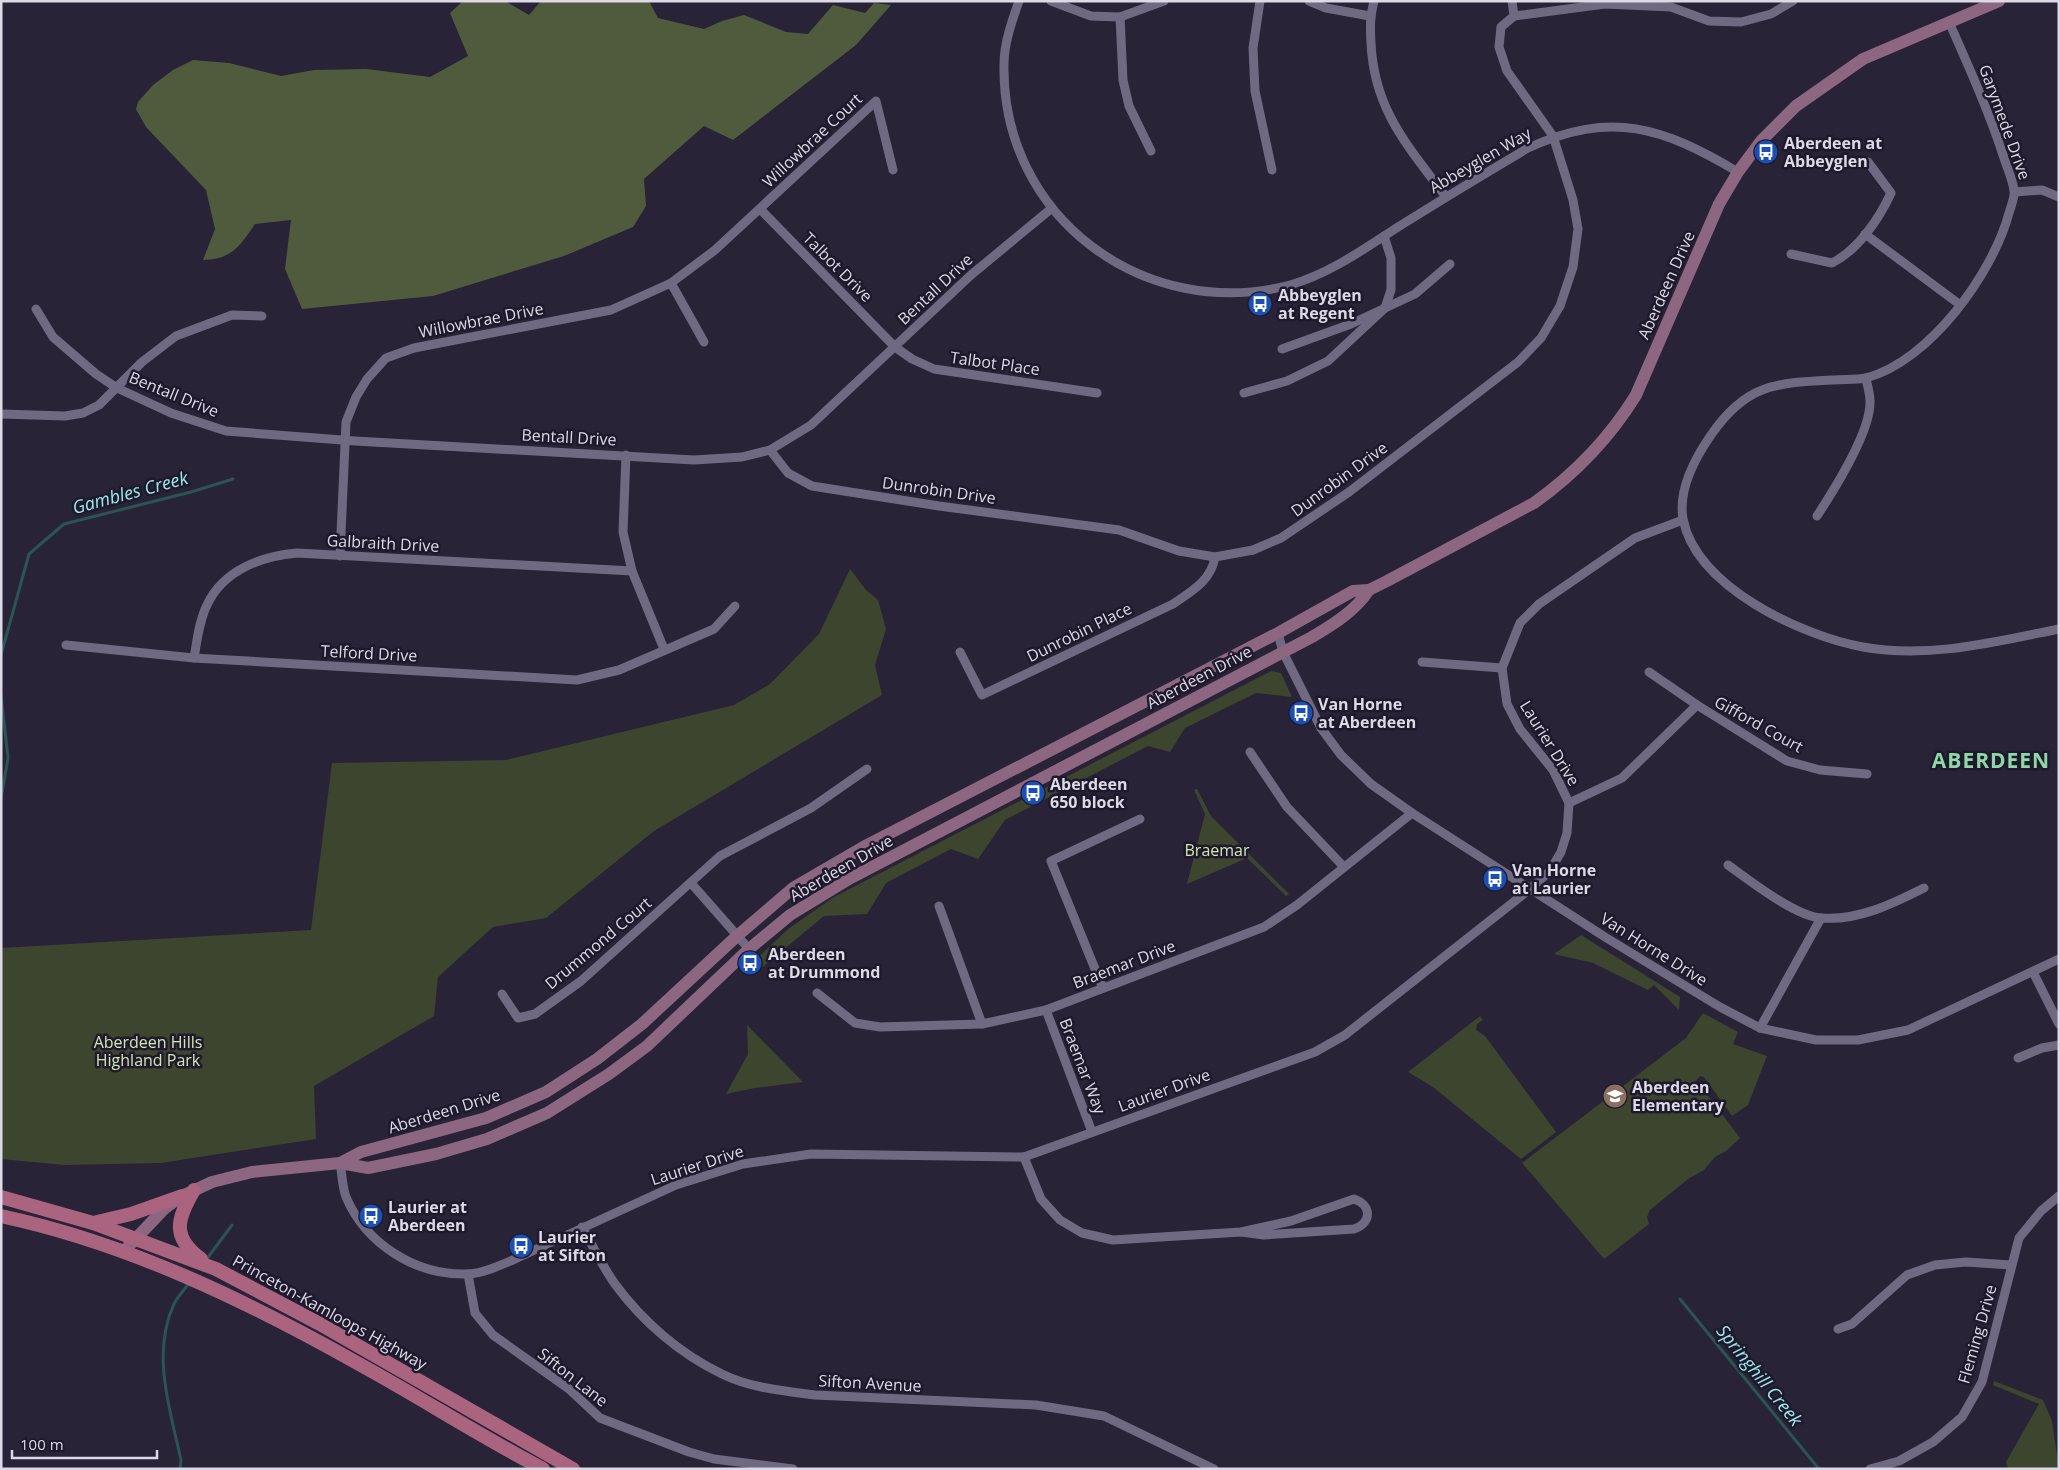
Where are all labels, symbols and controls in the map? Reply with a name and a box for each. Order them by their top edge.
street label: Garymede Drive [1974,61,2036,183]
street label: Willowbrae Court [757,88,867,192]
street label: Abbeyglen Way [1425,121,1536,198]
place label: Aberdeen at Abbeyglen [1784,132,1882,172]
bus stop icon: Aberdeen at Abbeyglen [1753,139,1779,165]
street label: Talbot Drive [798,227,878,307]
street label: Aberdeen Drive [1632,227,1700,343]
street label: Bentall Drive [893,249,977,329]
place label: Abbeyglen at Regent [1278,284,1362,324]
bus stop icon: Abbeyglen at Regent [1247,291,1273,317]
street label: Willowbrae Drive [417,297,545,343]
street label: Talbot Place [949,346,1041,380]
street label: Bentall Drive [126,366,222,422]
street label: Bentall Drive [521,424,617,450]
street label: Dunrobin Drive [1286,436,1392,522]
water label: Gambles Creek [69,465,192,519]
street label: Dunrobin Drive [881,471,997,509]
street label: Galbraith Drive [326,529,440,557]
street label: Dunrobin Place [1023,597,1135,667]
street label: Telford Drive [320,639,418,667]
street label: Aberdeen Drive [1142,640,1256,714]
street label: Gifford Court [1711,691,1808,758]
place label: Van Horne at Aberdeen [1318,693,1416,733]
street label: Laurier Drive [1515,696,1585,790]
bus stop icon: Van Horne at Aberdeen [1288,700,1314,726]
district label: ABERDEEN [1932,746,2050,774]
place label: Aberdeen 650 block [1050,773,1127,813]
bus stop icon: Aberdeen 650 block [1020,780,1046,806]
street label: Aberdeen Drive [785,829,897,907]
park label: Braemar [1185,839,1250,861]
place label: Van Horne at Laurier [1512,859,1596,899]
bus stop icon: Van Horne at Laurier [1482,866,1508,892]
street label: Drummond Court [540,892,656,994]
street label: Van Horne Drive [1596,907,1712,991]
street label: Braemar Drive [1069,934,1179,994]
place label: Aberdeen at Drummond [768,943,880,983]
bus stop icon: Aberdeen at Drummond [737,950,763,976]
street label: Braemar Way [1055,1015,1112,1118]
park label: Aberdeen Hills Highland Park [94,1031,202,1071]
street label: Laurier Drive [1115,1063,1213,1117]
place label: Aberdeen Elementary [1632,1076,1725,1116]
street label: Aberdeen Drive [385,1083,503,1139]
school or university icon: Aberdeen Elementary [1602,1083,1628,1109]
street label: Laurier Drive [648,1140,746,1190]
place label: Laurier at Aberdeen [388,1196,467,1236]
bus stop icon: Laurier at Aberdeen [358,1203,384,1229]
place label: Laurier at Sifton [538,1226,606,1266]
bus stop icon: Laurier at Sifton [508,1233,534,1259]
street label: Princeton-Kamloops Highway [229,1249,432,1375]
street label: Fleming Drive [1952,1282,2002,1386]
water label: Springhill Creek [1712,1319,1809,1432]
street label: Sifton Lane [533,1343,613,1411]
street label: Sifton Avenue [818,1369,922,1397]
scale bar [12,1428,158,1460]
text: 100 m [20,1434,64,1454]

